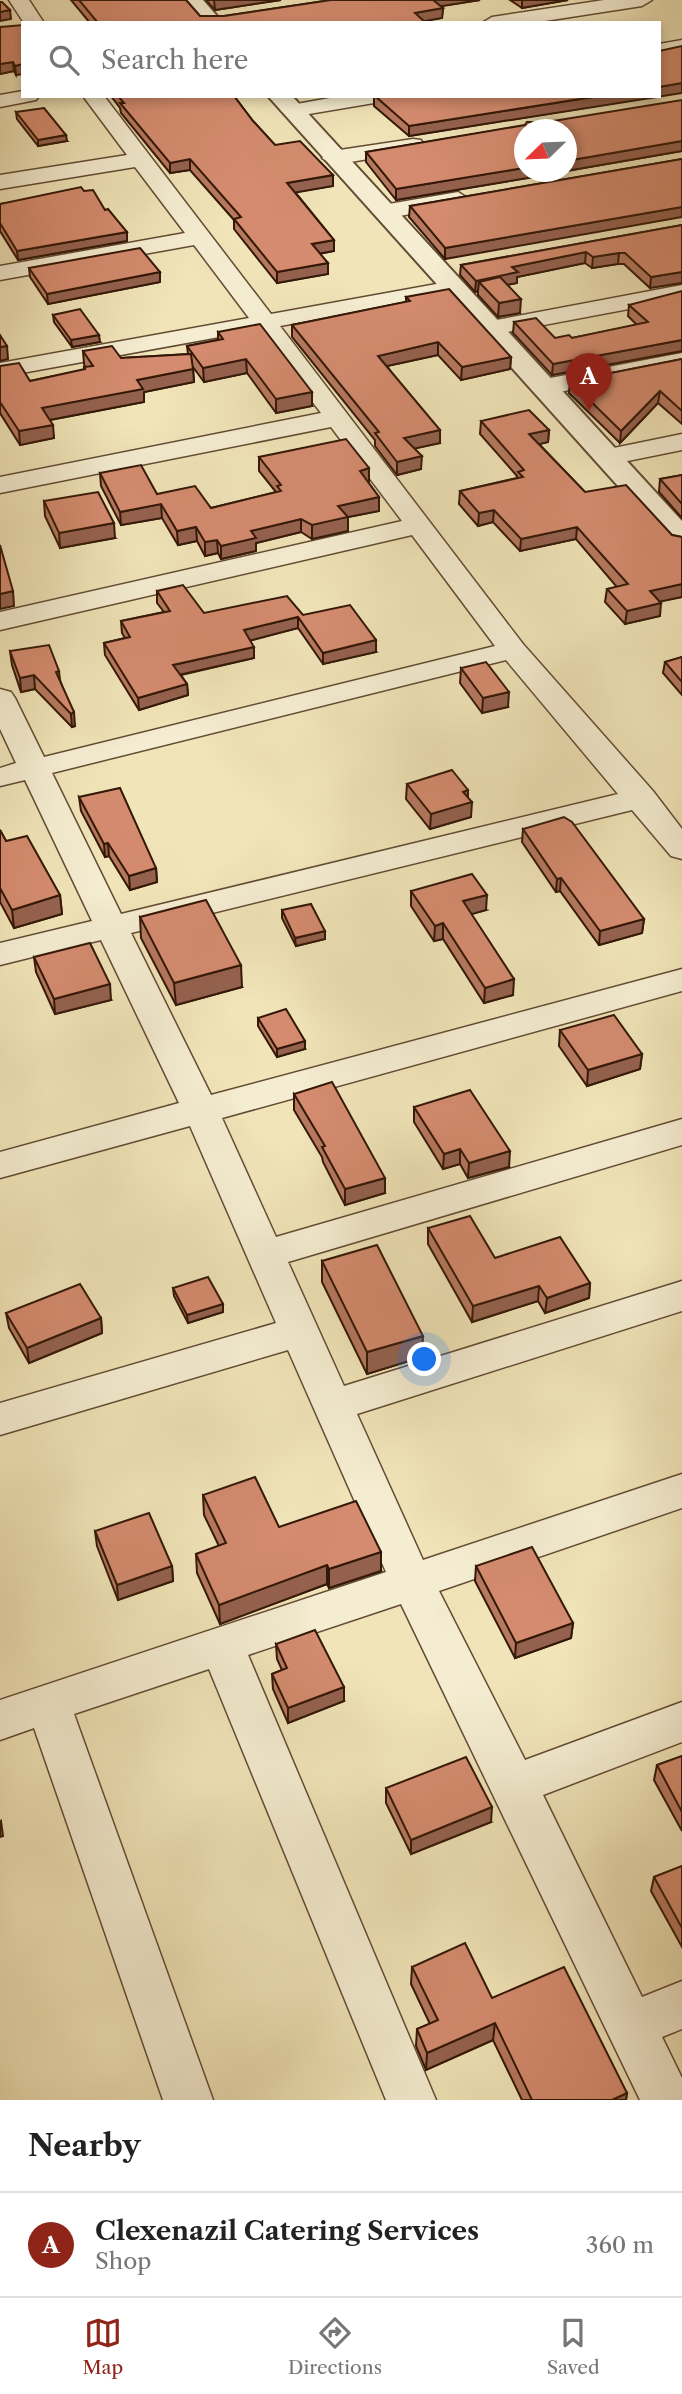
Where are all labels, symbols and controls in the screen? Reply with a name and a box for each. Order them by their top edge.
search box [21,21,661,98]
icon: search [45,41,83,79]
text: Search here [101,44,248,76]
north arrow [514,119,577,182]
pin: A [566,353,612,411]
your location [407,1342,441,1376]
text: Nearby [28,2127,141,2164]
text: Clexenazil Catering Services [95,2215,479,2247]
text: A [42,2231,60,2259]
text: 360 m [586,2231,654,2259]
text: Shop [95,2247,151,2275]
tab: Map [82,2314,123,2379]
tab: Directions [288,2314,382,2379]
tab: Saved [547,2314,600,2379]

